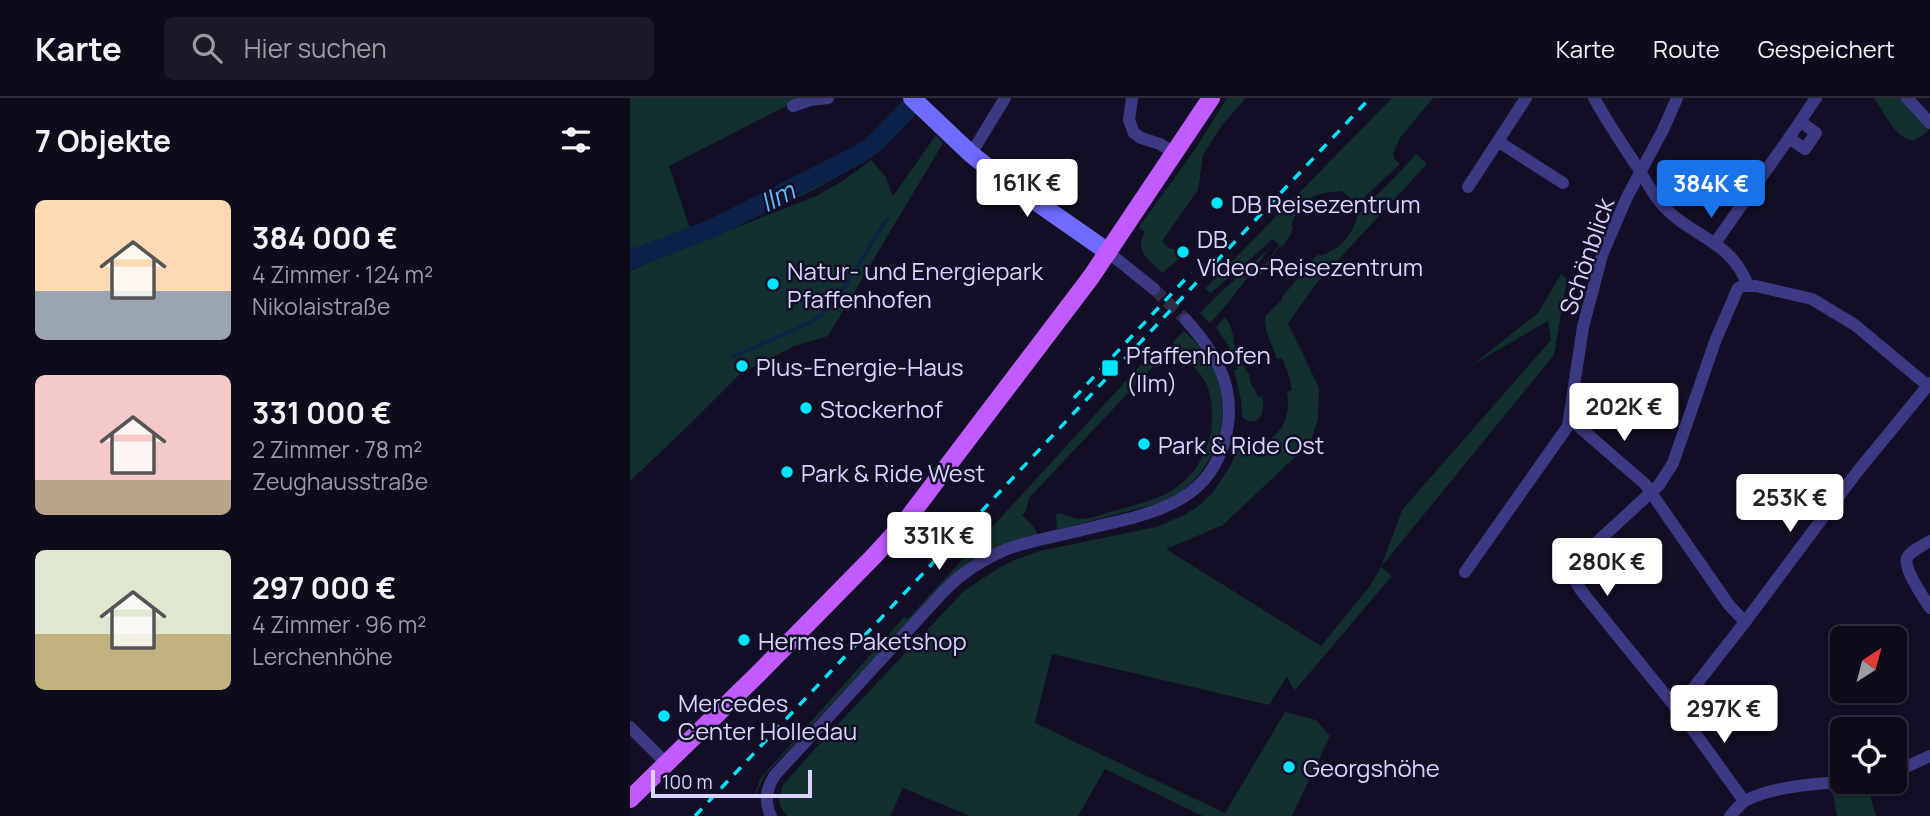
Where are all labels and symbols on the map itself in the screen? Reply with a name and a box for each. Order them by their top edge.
pin: 161K € [970,159,1084,219]
pin: 384K € [1654,160,1768,220]
water label: Ilm [754,171,802,220]
place label: DB Reisezentrum [1231,187,1421,220]
street label: Schönblick [1551,192,1622,319]
marker: DB Reisezentrum [1209,195,1225,211]
place label: DB Video-Reisezentrum [1197,222,1423,283]
marker: DB Video-Reisezentrum [1175,244,1191,260]
place label: Natur- und Energiepark Pfaffenhofen [787,254,1044,315]
marker: Natur- und Energiepark Pfaffenhofen [765,276,781,292]
place label: Pfaffenhofen (Ilm) [1126,338,1271,399]
place label: Plus-Energie-Haus [756,350,964,383]
marker: Plus-Energie-Haus [734,358,750,374]
marker: Pfaffenhofen (Ilm) [1100,358,1120,378]
pin: 202K € [1567,384,1681,443]
place label: Stockerhof [820,392,943,425]
marker: Stockerhof [798,400,814,416]
place label: Park & Ride Ost [1158,428,1324,461]
marker: Park & Ride Ost [1136,436,1152,452]
place label: Park & Ride West [801,456,985,489]
marker: Park & Ride West [779,464,795,480]
pin: 253K € [1733,474,1847,534]
pin: 331K € [882,512,996,572]
pin: 280K € [1550,538,1664,598]
place label: Hermes Paketshop [758,624,967,657]
north arrow [1830,626,1908,704]
marker: Hermes Paketshop [736,632,752,648]
place label: Mercedes Center Holledau [678,686,857,747]
pin: 297K € [1667,686,1781,745]
marker: Mercedes Center Holledau [656,708,672,724]
place label: Georgshöhe [1303,751,1440,784]
marker: Georgshöhe [1281,759,1297,775]
scale bar [651,767,812,799]

